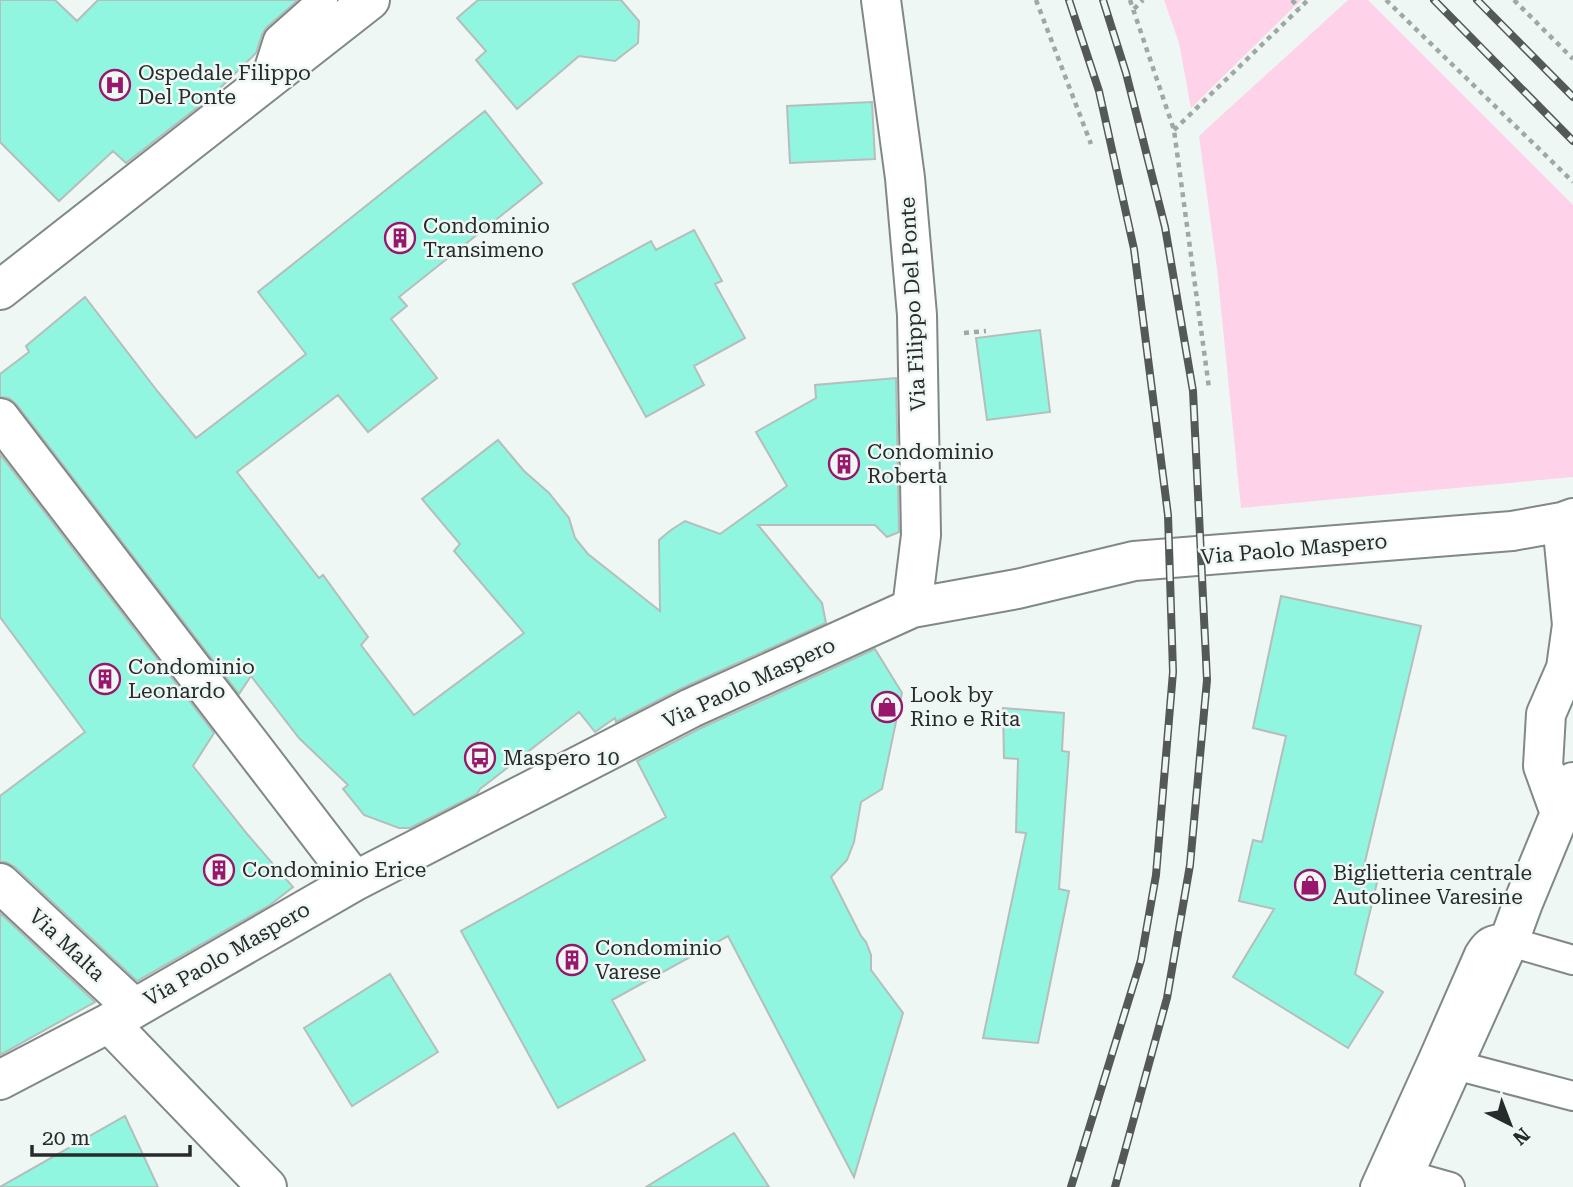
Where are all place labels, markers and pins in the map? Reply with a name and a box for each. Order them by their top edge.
place label: Ospedale Filippo Del Ponte [138,61,311,109]
hospital icon: Ospedale Filippo Del Ponte [98,68,132,102]
place label: Condominio Transimeno [423,214,550,262]
building icon: Condominio Transimeno [383,221,417,255]
place label: Condominio Roberta [867,440,994,488]
building icon: Condominio Roberta [827,447,861,481]
place label: Condominio Leonardo [128,655,255,703]
building icon: Condominio Leonardo [88,662,122,696]
place label: Look by Rino e Rita [910,683,1021,731]
shop icon: Look by Rino e Rita [870,690,904,724]
bus stop icon: Maspero 10 [463,741,497,775]
place label: Maspero 10 [503,746,619,770]
building icon: Condominio Erice [202,853,236,887]
place label: Condominio Erice [242,858,426,882]
place label: Biglietteria centrale Autolinee Varesine [1333,861,1532,909]
shop icon: Biglietteria centrale Autolinee Varesine [1293,868,1327,902]
place label: Condominio Varese [595,936,722,984]
building icon: Condominio Varese [555,943,589,977]

